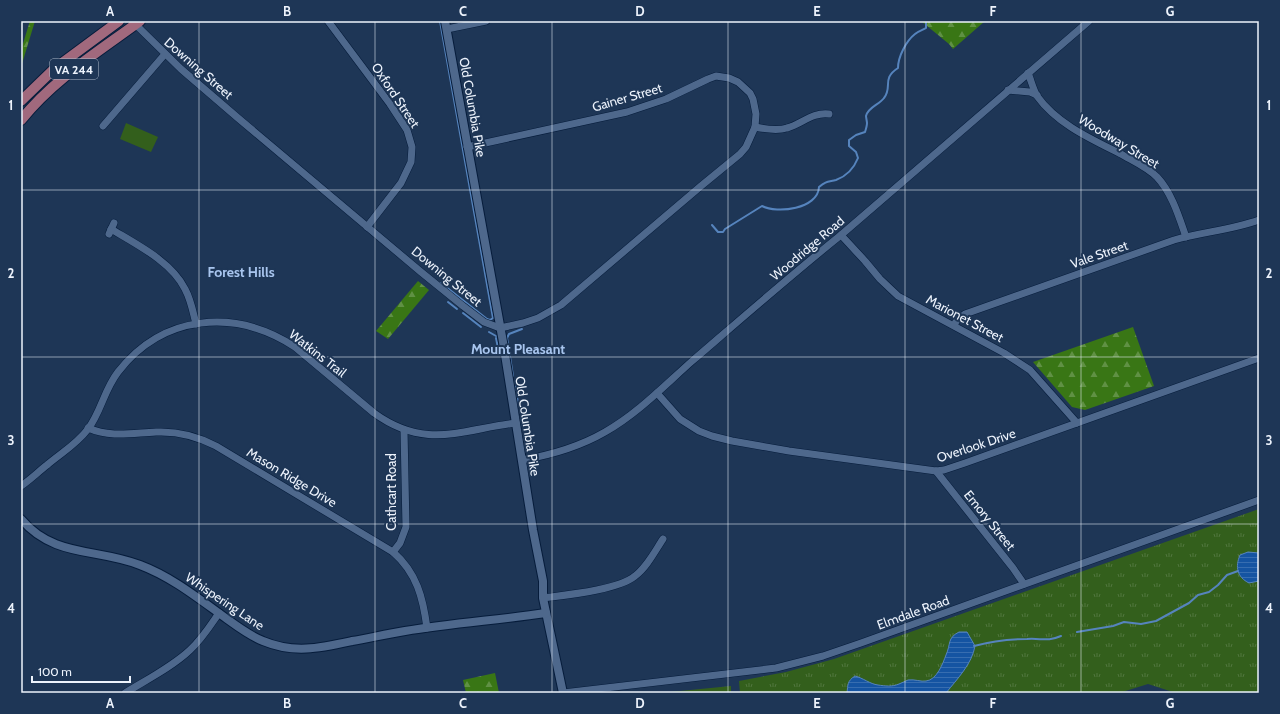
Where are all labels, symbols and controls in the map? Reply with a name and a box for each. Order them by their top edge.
text: A [106,3,115,19]
text: B [283,3,291,19]
text: C [459,3,467,19]
text: D [635,3,645,19]
text: E [813,3,821,19]
text: F [990,3,997,19]
text: G [1166,3,1175,19]
street label: Downing Street [161,34,237,103]
street label: Old Columbia Pike [456,56,490,158]
road number: VA 244 [50,59,98,79]
street label: Oxford Street [368,60,424,131]
street label: Gainer Street [590,79,664,115]
text: 1 [9,97,13,113]
text: 1 [1267,97,1271,113]
street label: Woodway Street [1076,111,1163,172]
street label: Woodridge Road [767,212,847,284]
street label: Vale Street [1068,237,1130,271]
street label: Downing Street [409,243,486,310]
district label: Forest Hills [207,263,275,281]
text: 2 [8,265,15,281]
text: 2 [1266,265,1273,281]
street label: Marionet Street [924,291,1007,345]
street label: Watkins Trail [286,326,350,380]
district label: Mount Pleasant [471,340,565,358]
street label: Old Columbia Pike [512,375,544,477]
street label: Overlook Drive [934,425,1018,465]
text: 3 [7,432,15,448]
text: 3 [1265,432,1273,448]
street label: Mason Ridge Drive [244,444,340,510]
street label: Cathcart Road [383,453,399,531]
street label: Emory Street [961,487,1019,554]
street label: Whispering Lane [183,569,268,633]
street label: Elmdale Road [875,591,951,633]
text: 4 [7,600,15,616]
text: 4 [1265,600,1273,616]
scale bar [32,658,130,684]
text: 100 m [38,664,72,679]
text: A [106,695,115,711]
text: B [283,695,291,711]
text: C [459,695,467,711]
text: D [635,695,645,711]
text: E [813,695,821,711]
text: F [990,695,997,711]
text: G [1166,695,1175,711]

